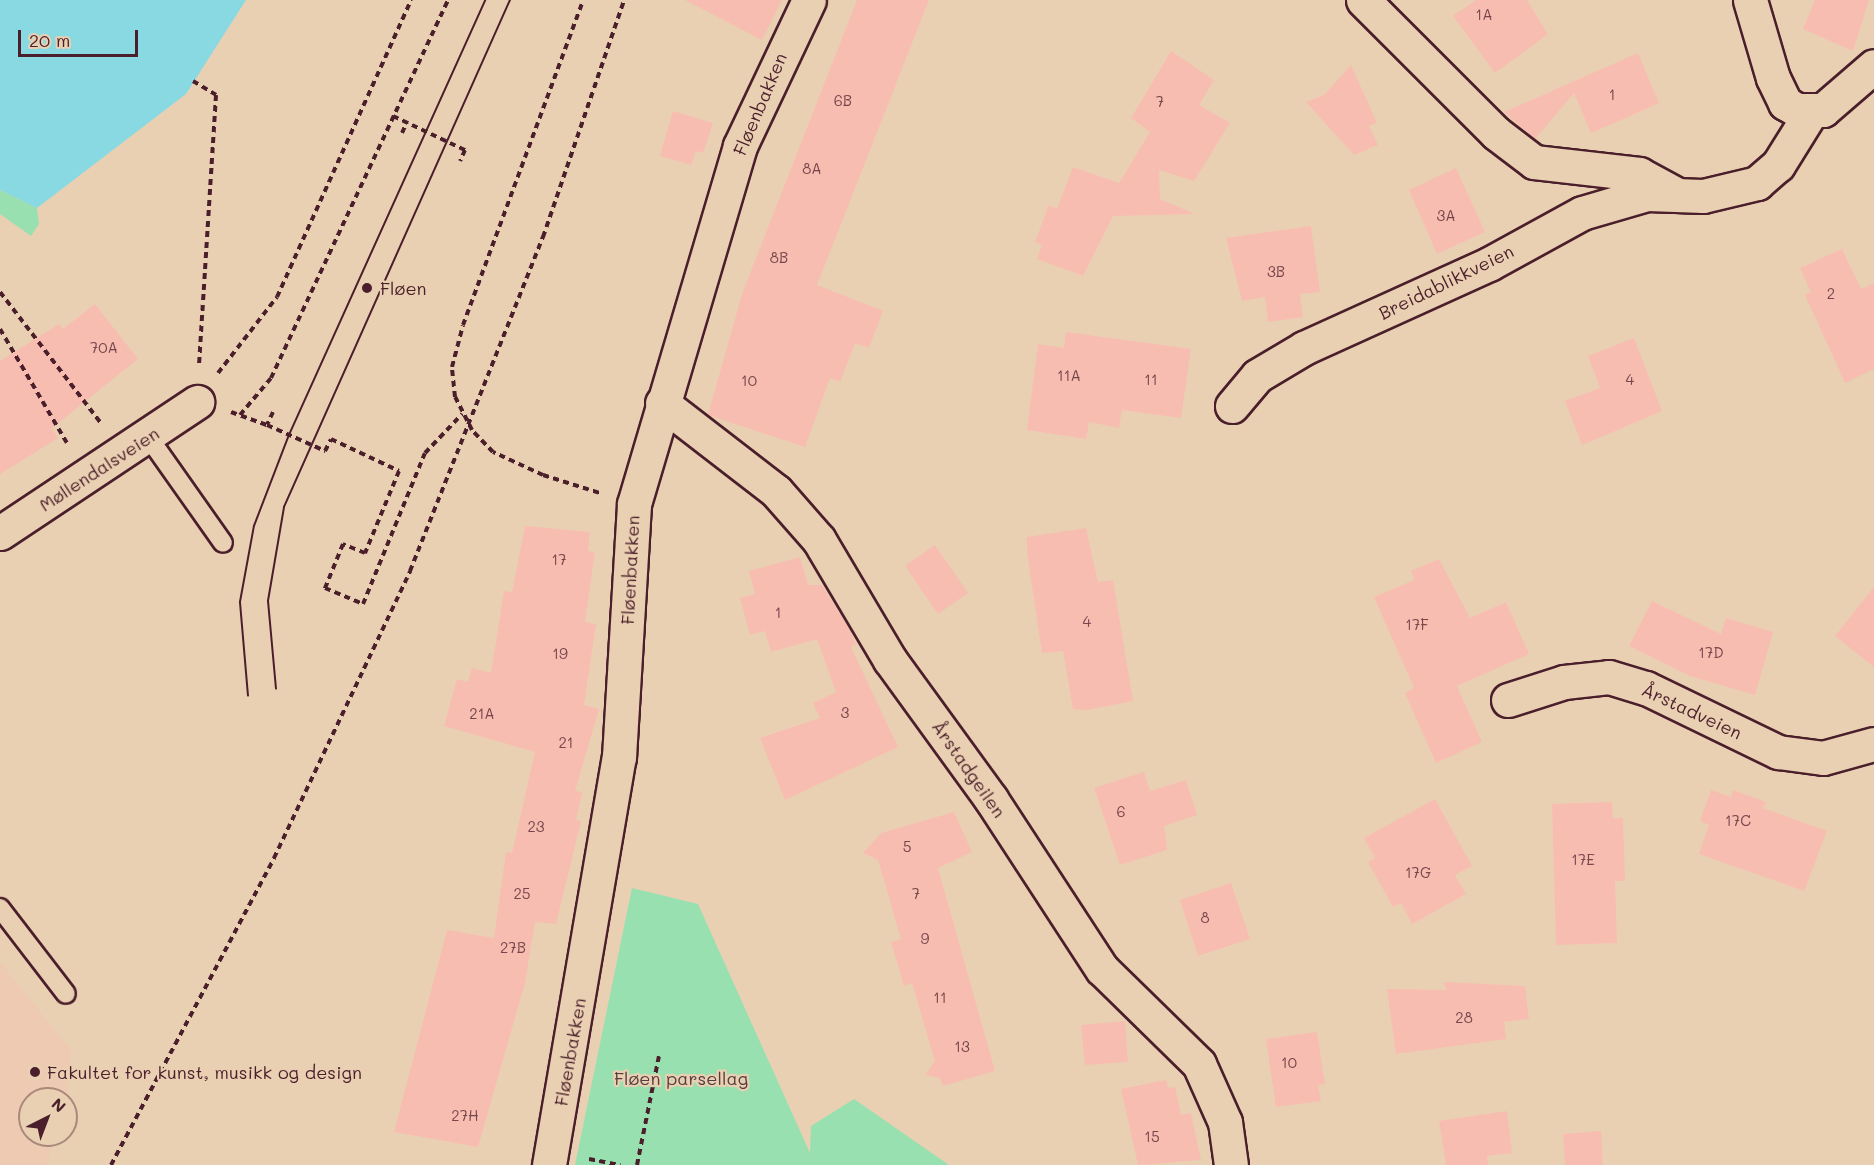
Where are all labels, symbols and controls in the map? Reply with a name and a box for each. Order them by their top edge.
house number: 1A [1475,6,1493,24]
scale bar [21,18,141,56]
text: 20 m [29,28,70,52]
street label: Fløenbakken [729,49,791,159]
house number: 1 [1609,86,1615,104]
house number: 6B [834,92,852,110]
house number: 7 [1156,93,1164,111]
house number: 8A [802,160,822,178]
house number: 3A [1436,207,1456,225]
street label: Breidablikkveien [1375,240,1517,324]
house number: 8B [770,249,788,267]
house number: 3B [1267,263,1285,281]
place label: Fløen [380,277,426,299]
marker: Fløen [358,279,376,297]
house number: 2 [1827,285,1835,303]
house number: 70A [90,339,118,357]
house number: 11A [1057,367,1081,385]
house number: 11 [1144,371,1158,389]
house number: 4 [1626,371,1634,389]
house number: 10 [741,372,757,390]
street label: Møllendalsveien [35,422,163,516]
street label: Fløenbakken [616,515,644,625]
house number: 17 [551,551,567,569]
house number: 1 [775,604,781,622]
house number: 4 [1083,613,1091,631]
house number: 17F [1405,616,1429,634]
house number: 17D [1698,644,1724,662]
house number: 19 [552,645,568,663]
street label: Årstadveien [1638,678,1746,744]
house number: 3 [841,704,849,722]
house number: 21A [469,705,495,723]
street label: Årstadgeilen [928,716,1010,822]
house number: 21 [558,734,574,752]
house number: 6 [1116,803,1126,821]
house number: 17C [1725,812,1751,830]
house number: 23 [527,818,545,836]
house number: 5 [903,838,911,856]
house number: 17E [1571,851,1595,869]
house number: 17G [1405,864,1431,882]
house number: 25 [513,885,531,903]
house number: 7 [912,885,920,903]
house number: 8 [1200,909,1210,927]
house number: 9 [921,930,929,948]
house number: 27B [500,939,526,957]
house number: 11 [933,989,947,1007]
street label: Fløenbakken [550,996,590,1108]
house number: 28 [1455,1009,1473,1027]
house number: 13 [954,1038,970,1056]
house number: 10 [1281,1054,1297,1072]
place label: Fakultet for kunst, musikk og design [47,1061,362,1083]
marker: Fakultet for kunst, musikk og design [28,1065,42,1079]
park label: Fløen parsellag [614,1067,748,1089]
north arrow [18,1087,78,1147]
text: N [47,1093,71,1117]
house number: 27H [451,1107,479,1125]
house number: 15 [1144,1128,1160,1146]

